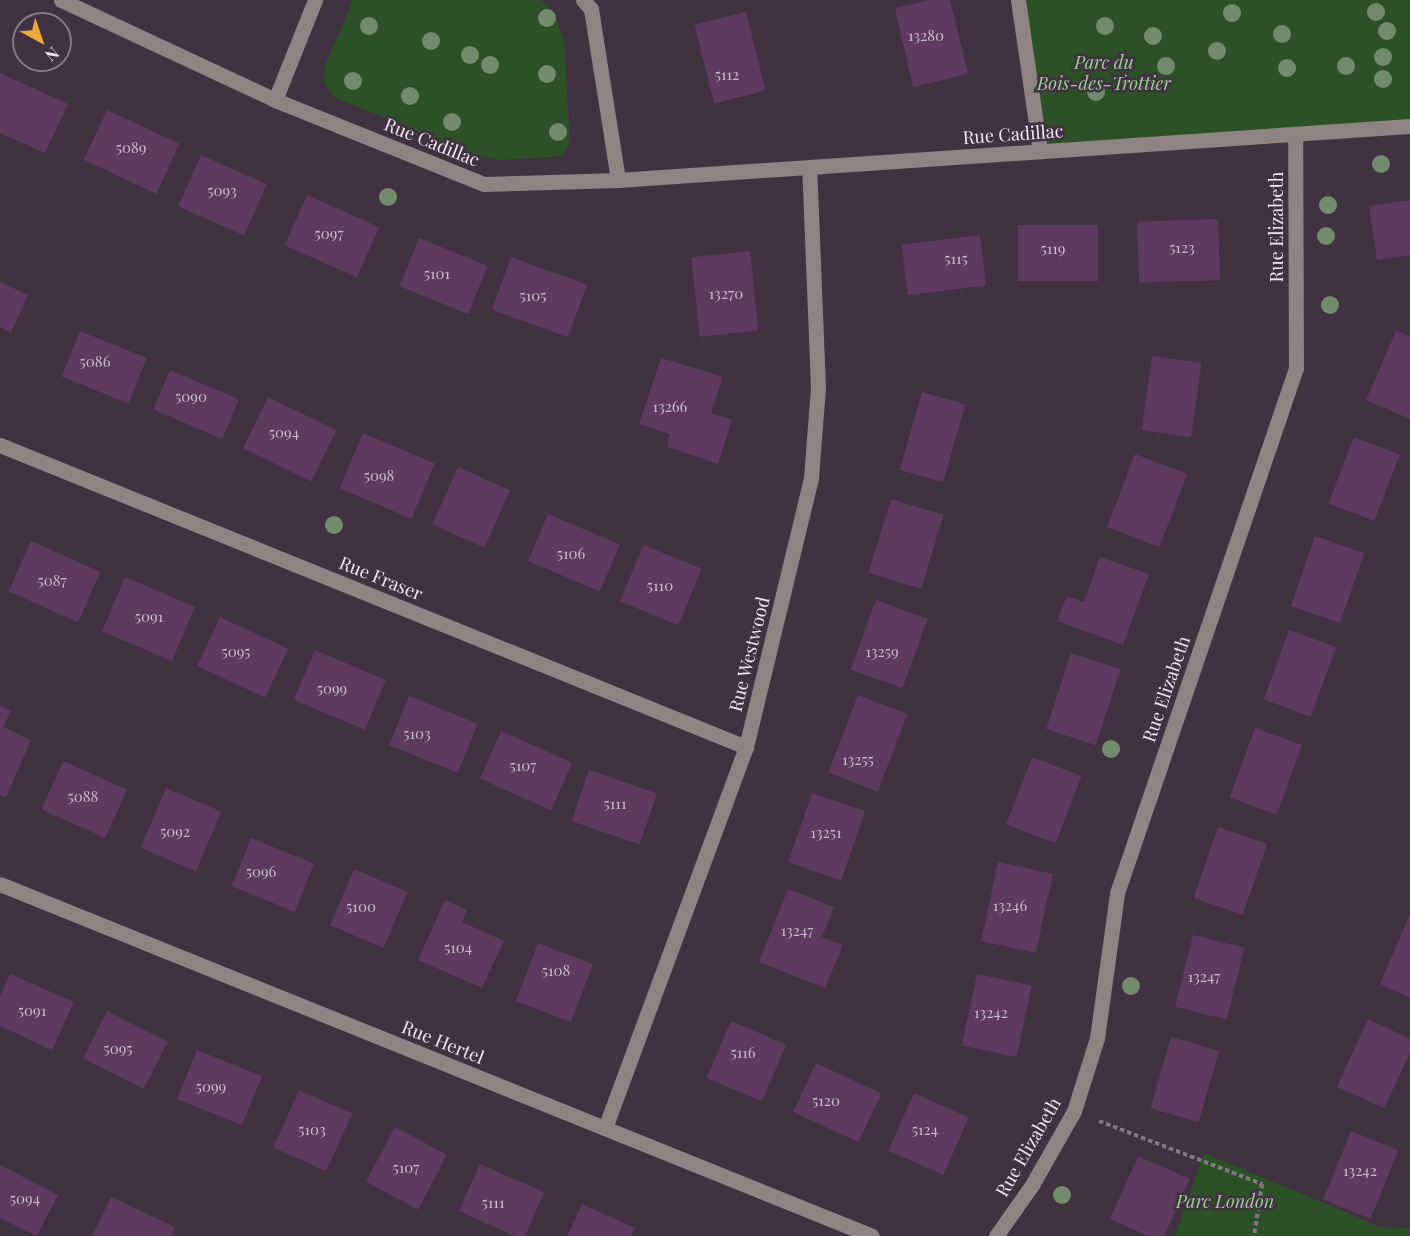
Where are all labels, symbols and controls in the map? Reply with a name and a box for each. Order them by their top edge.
north arrow [12,12,72,72]
house number: 13280 [908,27,944,45]
text: N [41,43,64,66]
park label: Parc du Bois-des-Trottier [1037,52,1171,94]
house number: 5112 [715,66,739,84]
street label: Rue Cadillac [381,113,483,171]
street label: Rue Cadillac [962,120,1064,148]
house number: 5089 [116,139,146,157]
street label: Rue Elizabeth [1265,172,1287,282]
house number: 5093 [207,182,237,200]
house number: 5097 [315,225,343,243]
house number: 5123 [1169,239,1195,257]
house number: 5119 [1041,240,1065,258]
house number: 5115 [944,250,968,268]
house number: 5101 [424,265,450,283]
house number: 13270 [709,285,743,303]
house number: 5105 [520,287,546,305]
house number: 5086 [80,353,110,371]
house number: 5090 [175,388,207,406]
house number: 13266 [653,398,687,416]
house number: 5094 [269,424,299,442]
house number: 5098 [364,467,394,485]
house number: 5106 [557,545,585,563]
street label: Rue Fraser [336,551,426,605]
house number: 5087 [37,572,67,590]
house number: 5110 [647,577,673,595]
street label: Rue Westwood [724,594,774,714]
house number: 5091 [135,608,163,626]
street label: Rue Elizabeth [1138,633,1194,745]
house number: 5095 [221,643,251,661]
house number: 13259 [865,643,899,661]
house number: 5099 [317,680,347,698]
house number: 5103 [403,725,431,743]
house number: 13255 [842,751,874,769]
house number: 5107 [510,757,536,775]
house number: 5088 [68,788,98,806]
house number: 5111 [604,795,626,813]
house number: 5092 [160,823,190,841]
house number: 13251 [810,824,842,842]
house number: 5096 [246,863,276,881]
house number: 13246 [993,897,1027,915]
house number: 5100 [346,898,376,916]
house number: 13247 [781,922,813,940]
house number: 5104 [444,939,472,957]
house number: 5108 [542,962,570,980]
house number: 13247 [1188,968,1220,986]
house number: 5091 [18,1002,46,1020]
house number: 13242 [974,1004,1008,1022]
street label: Rue Hertel [399,1016,487,1068]
house number: 5095 [103,1040,133,1058]
house number: 5116 [730,1044,756,1062]
house number: 5099 [196,1078,226,1096]
house number: 5120 [812,1092,840,1110]
street label: Rue Elizabeth [991,1094,1065,1200]
house number: 5103 [298,1121,326,1139]
house number: 5124 [912,1121,938,1139]
house number: 5107 [393,1159,419,1177]
house number: 13242 [1343,1162,1377,1180]
house number: 5094 [10,1190,40,1208]
park label: Parc London [1176,1190,1274,1212]
house number: 5111 [482,1194,504,1212]

